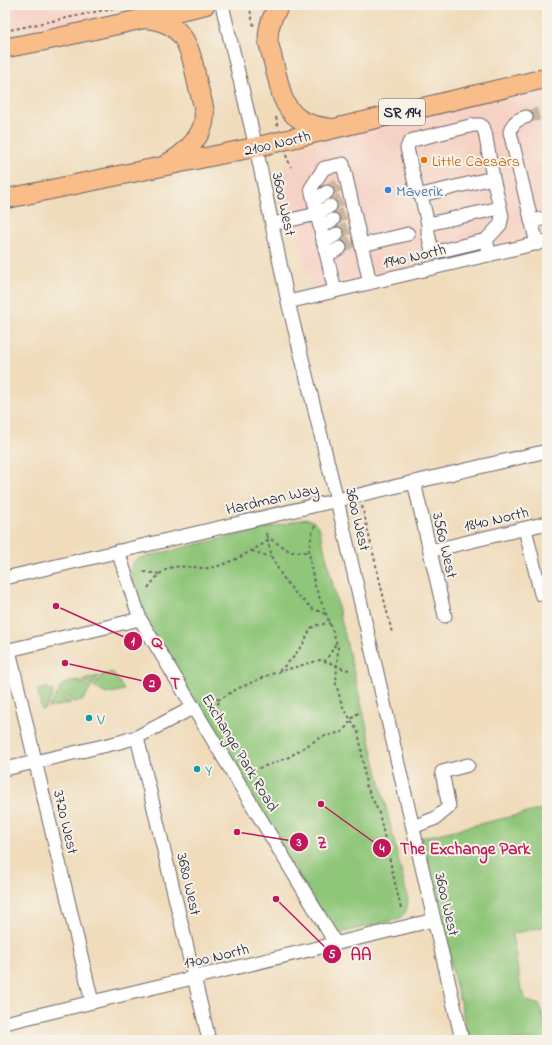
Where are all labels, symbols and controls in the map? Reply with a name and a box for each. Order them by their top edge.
road number: SR 194 [379,99,425,125]
street label: 2100 North [242,125,313,163]
place label: Little Caesars [432,150,520,174]
marker: Little Caesars [419,155,429,165]
street label: 3600 West [265,170,302,239]
place label: Maverik [396,180,444,204]
marker: Maverik [383,185,393,195]
street label: 1940 North [380,238,449,276]
street label: Hardman Way [224,478,321,522]
street label: 3600 West [338,485,376,554]
street label: 1840 North [462,501,531,539]
street label: 3560 West [425,510,463,581]
callout: Q [123,626,170,655]
text: Q [152,630,164,655]
text: 1 [131,633,135,651]
callout: T [142,669,188,698]
text: T [170,672,180,697]
text: 2 [148,675,155,693]
street label: Exchange Park Road [195,690,284,817]
place label: V [96,708,105,732]
marker: V [84,713,94,723]
place label: Y [205,759,213,783]
marker: Y [192,764,202,774]
street label: 3720 West [46,788,84,857]
callout: Z [289,828,334,857]
text: Z [317,831,327,856]
text: 3 [296,834,302,852]
callout: The Exchange Park [372,834,539,863]
text: The Exchange Park [400,837,531,864]
text: 4 [379,840,385,858]
street label: 3680 West [169,851,207,919]
street label: 3600 West [427,870,465,939]
street label: 1700 North [181,938,252,976]
callout: AA [322,940,379,969]
text: AA [351,943,371,968]
text: 5 [329,946,336,964]

